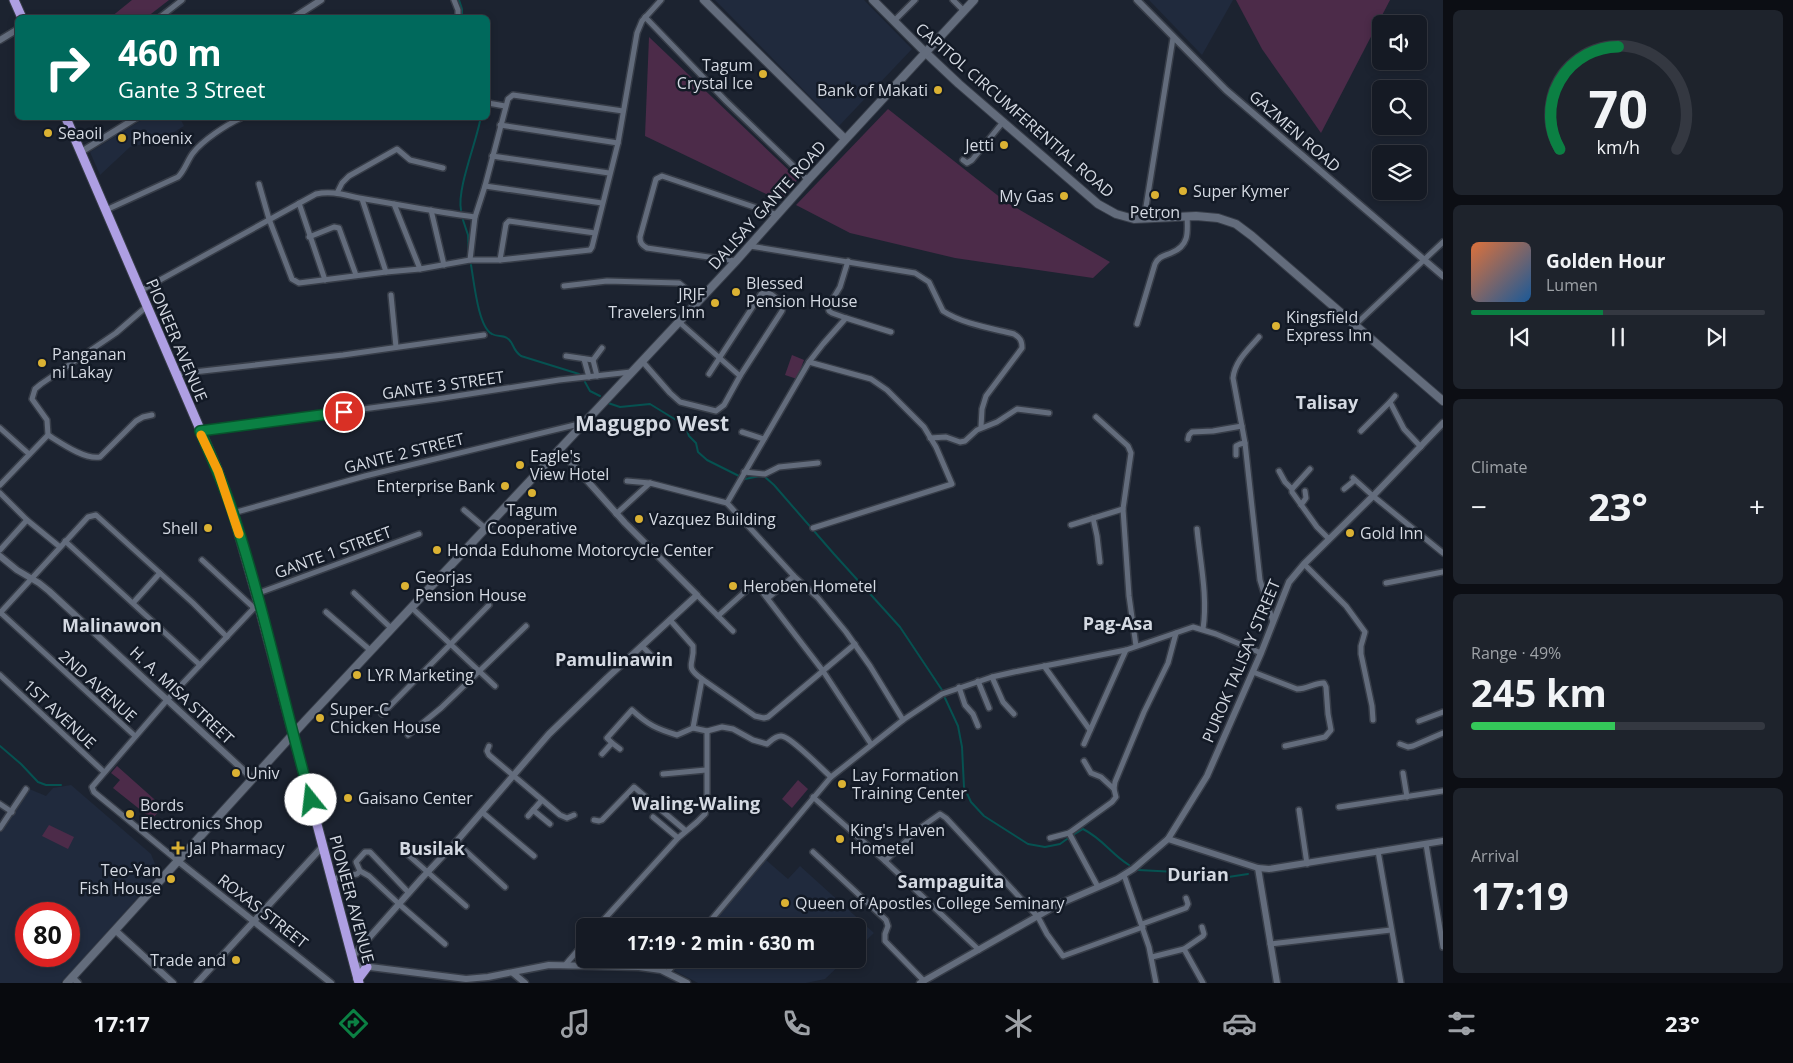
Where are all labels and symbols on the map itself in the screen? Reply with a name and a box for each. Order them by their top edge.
street label: CAPITOL CIRCUMFERENTIAL ROAD [911,18,1119,202]
place label: Tagum Crystal Ice [677,54,753,94]
marker: Tagum Crystal Ice [757,68,769,80]
place label: Bank of Makati [817,79,928,101]
marker: Bank of Makati [932,84,944,96]
street label: GAZMEN ROAD [1245,85,1345,177]
place label: Seaoil [58,122,102,144]
marker: Seaoil [42,127,54,139]
place label: Phoenix [132,127,193,149]
marker: Phoenix [116,132,128,144]
place label: Jetti [963,134,994,156]
street label: DALISAY GANTE ROAD [703,136,831,274]
marker: Jetti [998,139,1010,151]
place label: Super Kymer [1193,180,1290,202]
place label: My Gas [999,185,1054,207]
marker: Super Kymer [1177,185,1189,197]
marker: Petron [1149,189,1161,201]
marker: My Gas [1058,190,1070,202]
place label: Petron [1130,201,1180,223]
place label: Blessed Pension House [746,272,858,312]
street label: PIONEER AVENUE [141,275,213,405]
place label: JRJF Travelers Inn [608,283,705,323]
marker: Blessed Pension House [730,286,742,298]
marker: JRJF Travelers Inn [709,297,721,309]
place label: Kingsfield Express Inn [1286,306,1372,346]
marker: Kingsfield Express Inn [1270,320,1282,332]
place label: Panganan ni Lakay [52,343,126,383]
marker: Panganan ni Lakay [36,357,48,369]
street label: GANTE 3 STREET [381,366,506,404]
district label: Talisay [1296,390,1359,414]
pin [323,391,365,433]
district label: Magugpo West [575,409,729,437]
street label: GANTE 2 STREET [342,427,467,479]
place label: Eagle's View Hotel [530,445,609,485]
marker: Eagle's View Hotel [514,459,526,471]
place label: Enterprise Bank [376,475,496,497]
marker: Enterprise Bank [499,480,511,492]
marker: Tagum Cooperative [526,487,538,499]
place label: Tagum Cooperative [487,499,577,539]
place label: Vazquez Building [649,508,776,530]
marker: Vazquez Building [633,513,645,525]
place label: Shell [162,517,198,539]
street label: GANTE 1 STREET [271,521,395,583]
marker: Shell [202,522,214,534]
place label: Gold Inn [1360,522,1423,544]
marker: Gold Inn [1344,527,1356,539]
place label: Honda Eduhome Motorcycle Center [447,539,714,561]
marker: Honda Eduhome Motorcycle Center [431,544,443,556]
place label: Georjas Pension House [415,566,527,606]
place label: Heroben Hometel [743,575,877,597]
street label: PUROK TALISAY STREET [1197,576,1285,746]
marker: Georjas Pension House [399,580,411,592]
marker: Heroben Hometel [727,580,739,592]
district label: Pag-Asa [1083,611,1153,635]
district label: Malinawon [62,613,162,637]
street label: H. A. MISA STREET [125,641,239,749]
street label: 2ND AVENUE [54,645,142,727]
district label: Pamulinawin [555,647,673,671]
place label: LYR Marketing [367,664,474,686]
marker: LYR Marketing [351,669,363,681]
street label: 1ST AVENUE [19,675,101,753]
place label: Super-C Chicken House [330,698,441,738]
marker: Super-C Chicken House [314,712,326,724]
place label: Univ [246,762,280,784]
place label: Lay Formation Training Center [852,764,967,804]
marker: Univ [230,767,242,779]
position arrow [284,773,336,825]
marker: Lay Formation Training Center [836,778,848,790]
place label: Gaisano Center [358,787,473,809]
district label: Waling-Waling [632,791,760,815]
marker: Gaisano Center [342,792,354,804]
place label: Bords Electronics Shop [140,794,263,834]
marker: Bords Electronics Shop [124,808,136,820]
place label: King's Haven Hometel [850,819,945,859]
street label: PIONEER AVENUE [324,833,380,965]
marker: King's Haven Hometel [834,833,846,845]
district label: Busilak [399,836,466,860]
place label: Jal Pharmacy [187,837,286,859]
marker: Jal Pharmacy [171,841,185,855]
place label: Teo-Yan Fish House [79,859,161,899]
district label: Durian [1167,862,1229,886]
street label: ROXAS STREET [213,869,313,953]
district label: Sampaguita [898,869,1004,893]
marker: Teo-Yan Fish House [165,873,177,885]
place label: Queen of Apostles College Seminary [795,892,1065,914]
marker: Queen of Apostles College Seminary [779,897,791,909]
speed limit sign: 80 [15,902,80,967]
place label: Trade and [150,949,226,971]
marker: Trade and [230,954,242,966]

